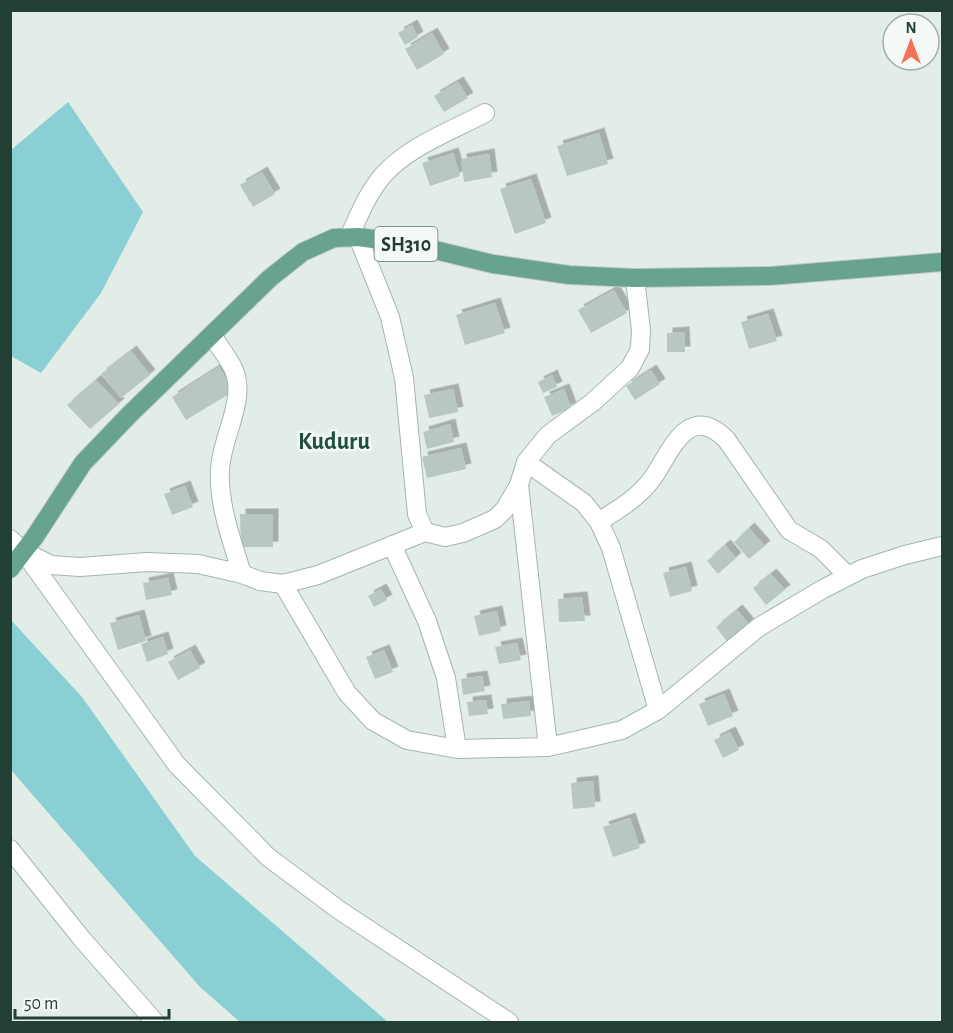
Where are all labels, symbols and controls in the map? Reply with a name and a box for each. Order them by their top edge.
north arrow [881,12,941,72]
text: N [905,20,917,36]
road number: SH310 [374,227,438,261]
district label: Kuduru [298,430,371,454]
scale bar [15,982,170,1020]
text: 50 m [24,995,58,1013]

